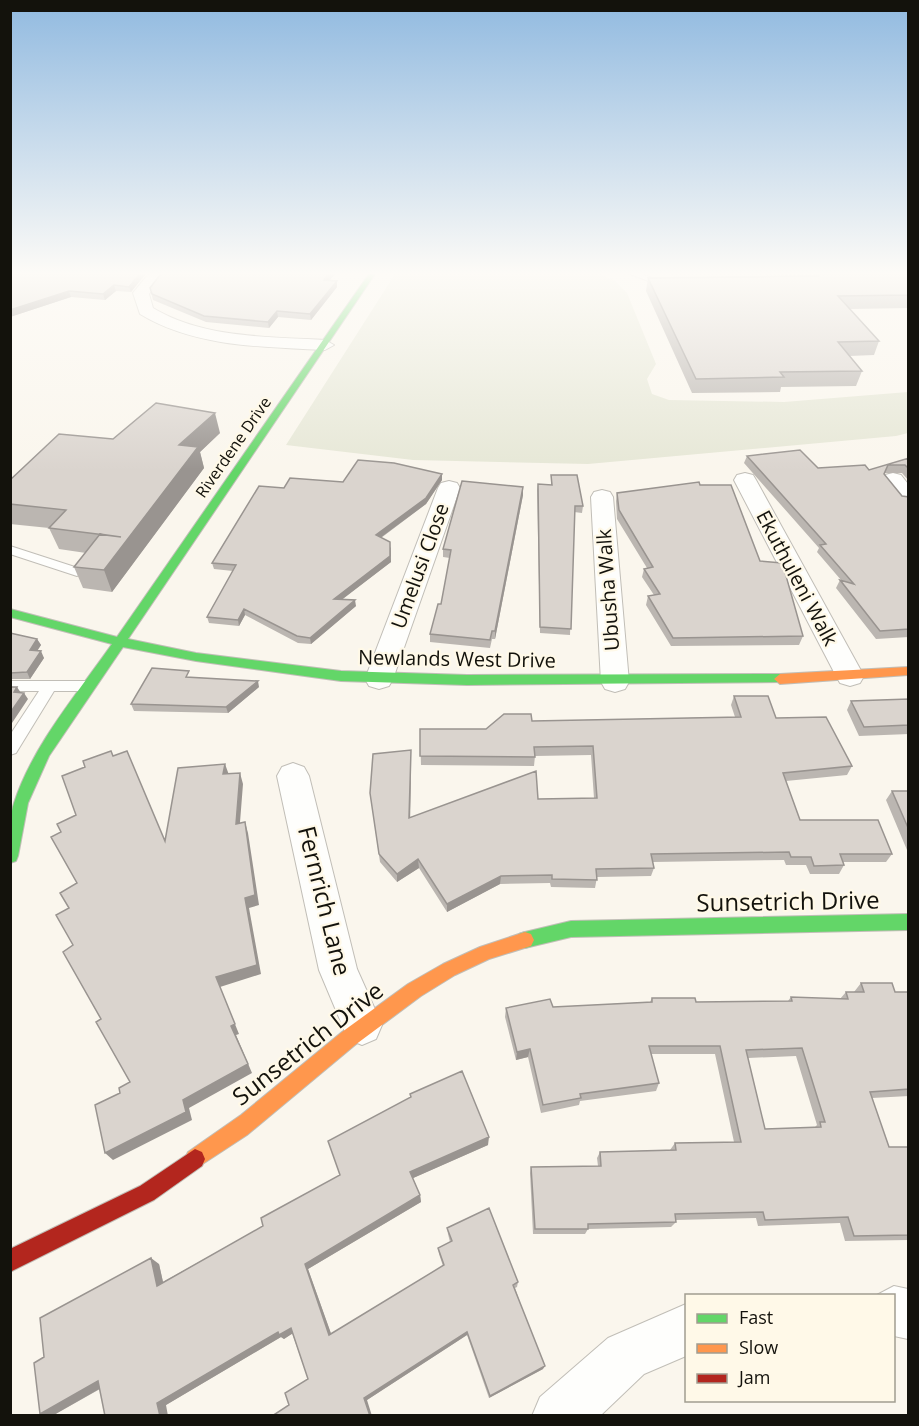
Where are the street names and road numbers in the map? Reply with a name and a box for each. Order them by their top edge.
street label: Riverdene Drive [190,392,276,502]
street label: Umelusi Close [384,499,455,632]
street label: Ekuthuleni Walk [750,505,845,651]
street label: Ubusha Walk [590,528,625,652]
street label: Newlands West Drive [358,643,556,674]
street label: Fernrich Lane [291,823,360,979]
street label: Sunsetrich Drive [696,882,880,919]
street label: Sunsetrich Drive [225,973,389,1112]

